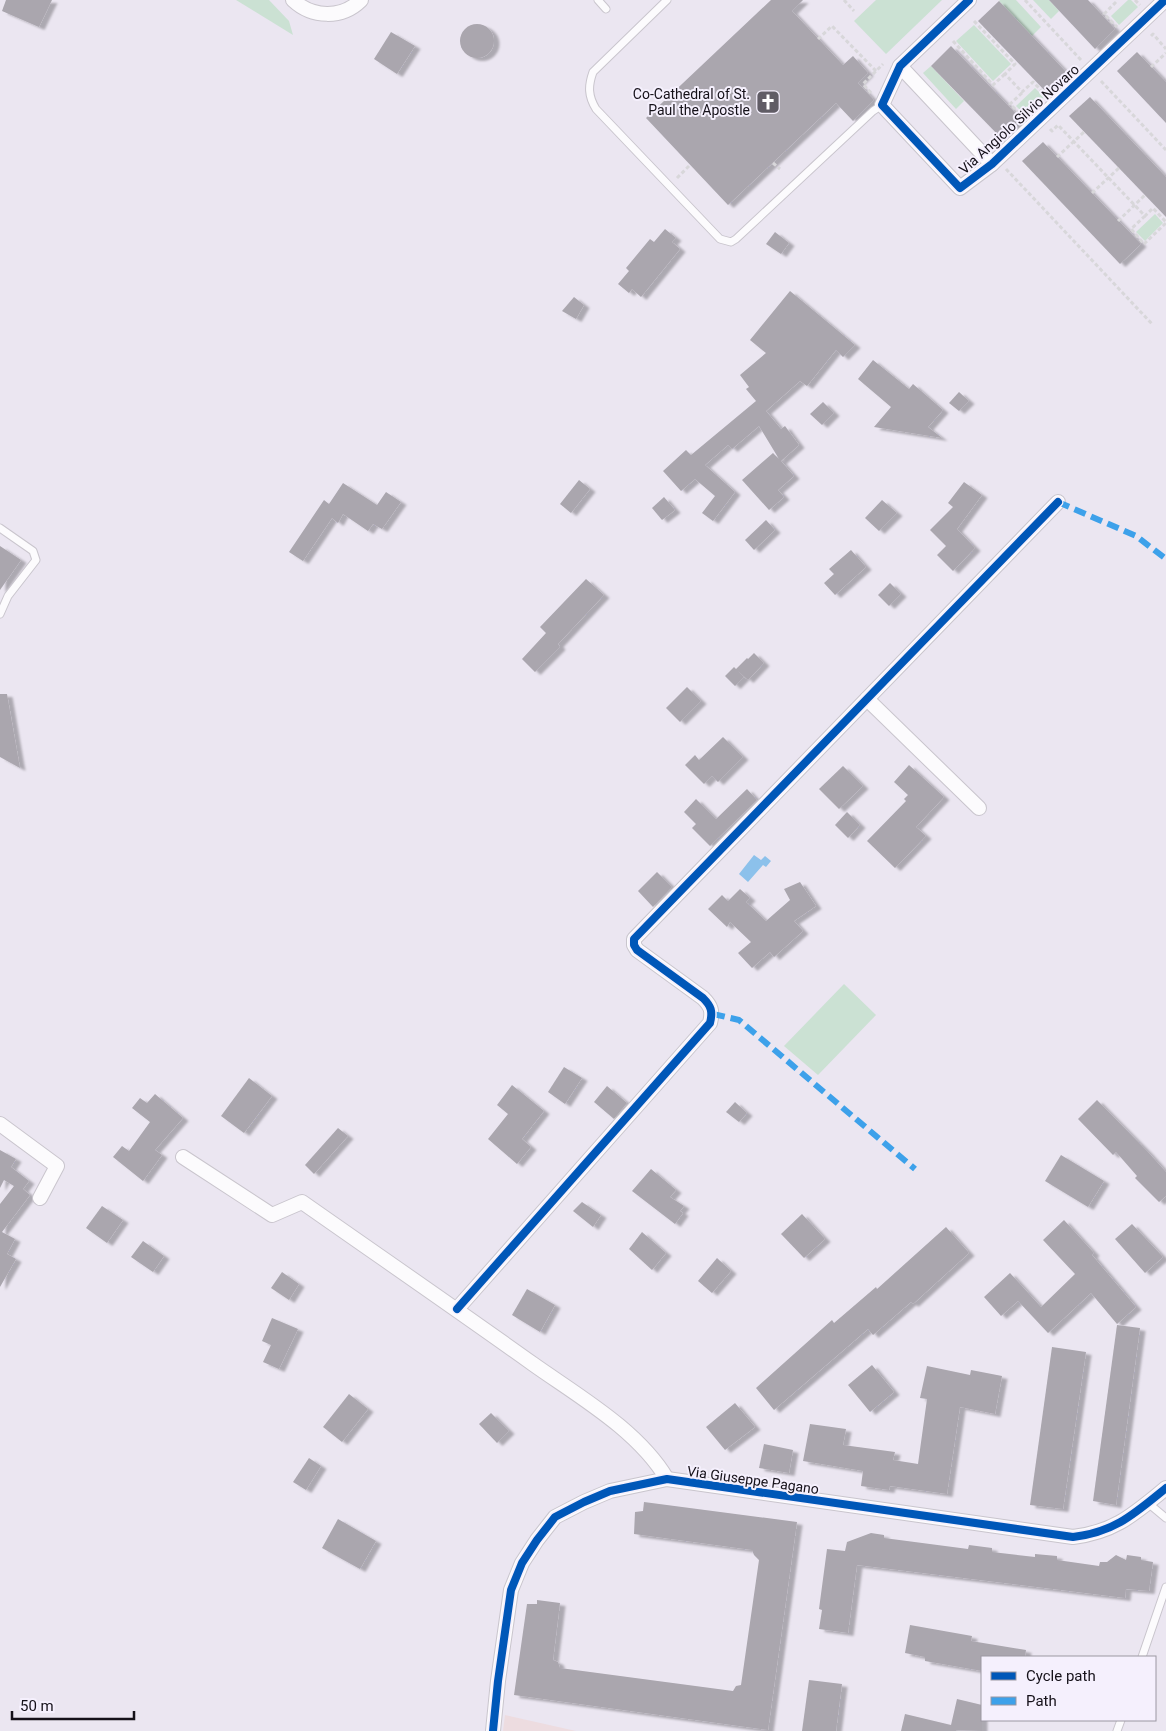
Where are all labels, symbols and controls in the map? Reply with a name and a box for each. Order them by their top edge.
street label: Via Angiolo Silvio Novaro [956,61,1082,177]
place label: Co-Cathedral of St. Paul the Apostle [633,86,750,118]
church icon: Co-Cathedral of St. Paul the Apostle [755,89,781,115]
street label: Via Giuseppe Pagano [686,1463,820,1497]
legend [981,1656,1156,1721]
text: Cycle path [1026,1667,1096,1685]
scale bar [12,1688,135,1720]
text: Path [1026,1692,1057,1710]
text: 50 m [20,1697,54,1715]

